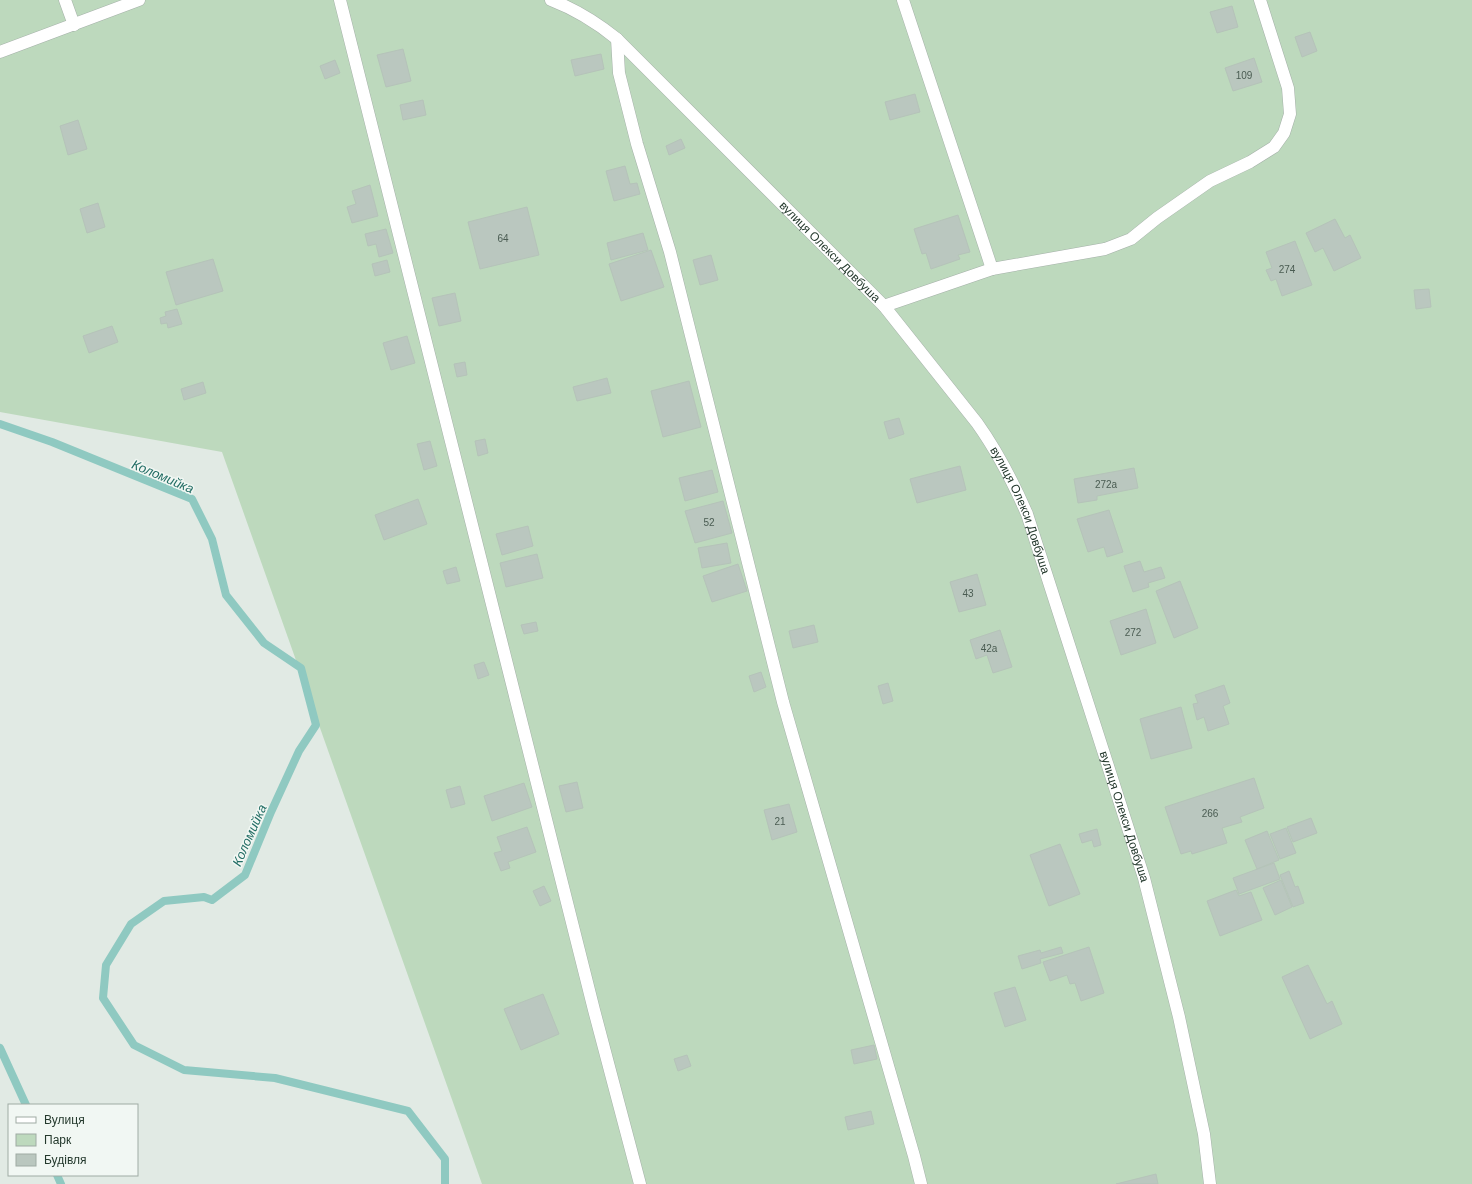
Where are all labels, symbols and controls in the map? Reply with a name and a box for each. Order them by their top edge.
house number: 109 [1236,70,1253,81]
street label: вулиця Олекси Довбуша [777,199,883,305]
house number: 64 [497,233,509,244]
house number: 274 [1279,264,1296,275]
street label: вулиця Олекси Довбуша [987,444,1053,576]
water label: Коломийка [130,457,196,496]
house number: 272а [1095,479,1118,490]
house number: 52 [703,517,715,528]
house number: 43 [962,588,974,599]
house number: 272 [1125,627,1142,638]
house number: 42а [981,643,998,654]
street label: вулиця Олекси Довбуша [1097,749,1152,884]
water label: Коломийка [229,802,270,868]
house number: 266 [1202,808,1219,819]
house number: 21 [774,816,786,827]
legend [8,1104,138,1176]
text: Вулиця [44,1113,85,1127]
text: Парк [44,1133,72,1147]
text: Будівля [44,1153,86,1167]

